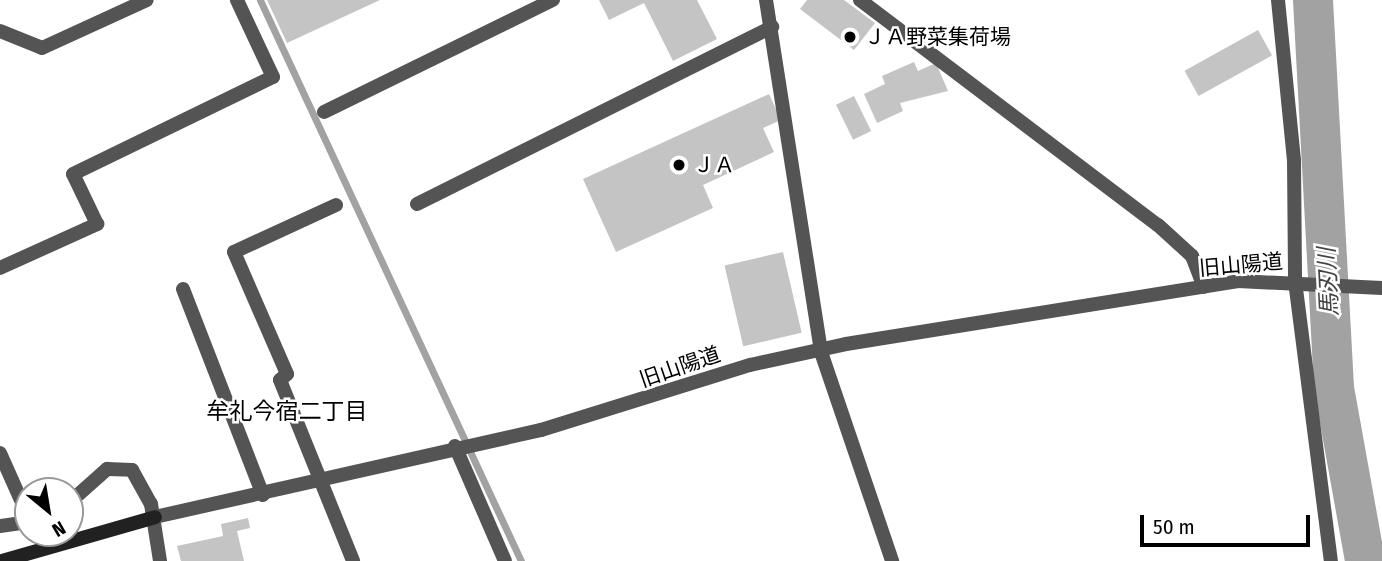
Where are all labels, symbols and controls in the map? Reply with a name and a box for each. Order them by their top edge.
place label: ＪＡ野菜集荷場 [864,24,1011,50]
marker: ＪＡ野菜集荷場 [842,29,858,45]
place label: ＪＡ [693,152,735,178]
marker: ＪＡ [671,157,687,173]
water label: 馬刃川 [1312,247,1344,317]
street label: 旧山陽道 [1198,249,1284,281]
street label: 旧山陽道 [636,341,724,393]
district label: 牟礼今宿二丁目 [207,397,367,425]
north arrow [14,477,84,547]
scale bar [1144,502,1314,546]
text: 50 m [1153,514,1195,540]
text: N [48,516,69,542]

